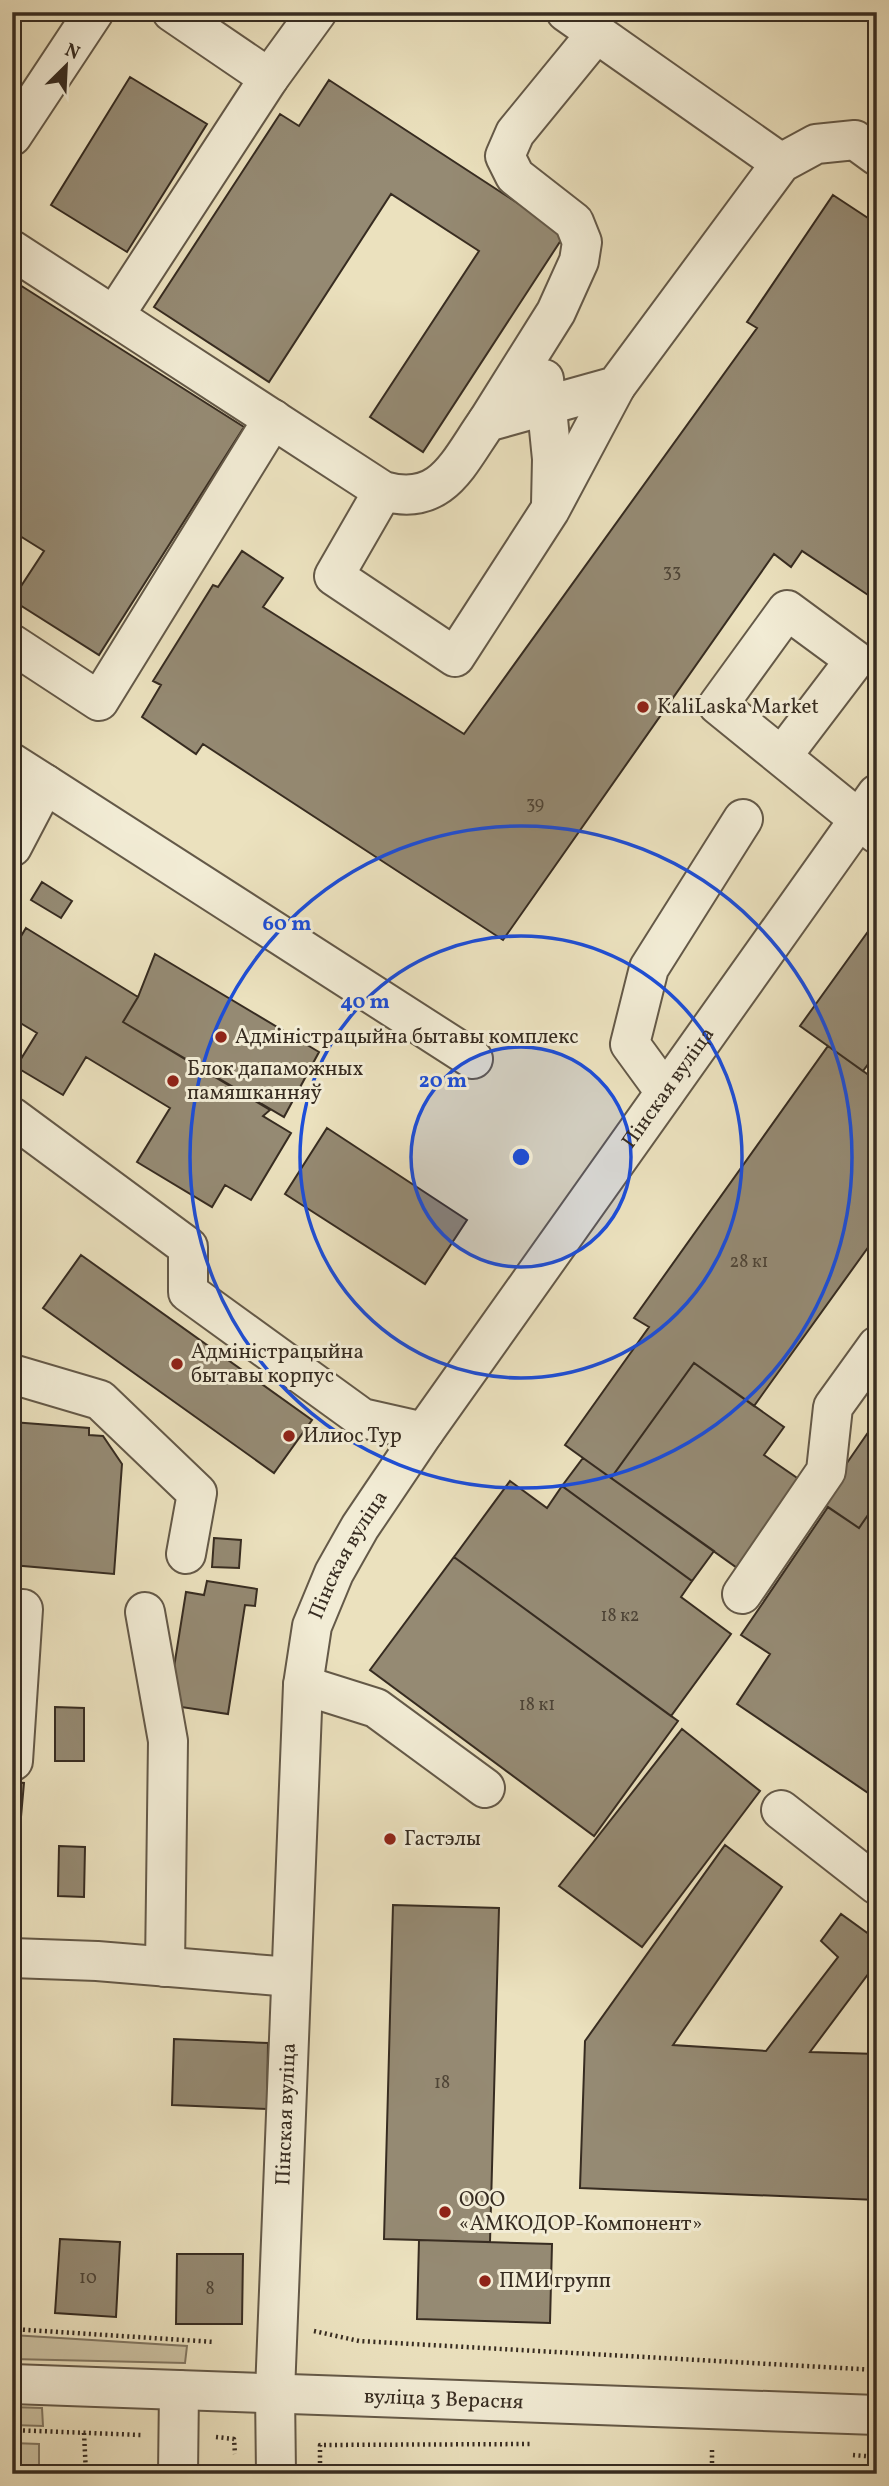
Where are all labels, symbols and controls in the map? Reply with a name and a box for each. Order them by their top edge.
north arrow [32,32,102,102]
text: N [61,38,84,67]
house number: 33 [663,560,681,585]
place label: KaliLaska Market [657,693,819,722]
marker: KaliLaska Market [635,699,651,715]
house number: 39 [526,792,544,817]
text: 60 m [263,910,311,939]
text: 40 m [340,988,390,1017]
street label: Пінская вуліца [615,1021,721,1155]
place label: Адміністрацыйна бытавы комплекс [235,1023,579,1052]
marker: Адміністрацыйна бытавы комплекс [213,1029,229,1045]
place label: Блок дапаможных памяшканняў [187,1055,363,1108]
text: 20 m [419,1067,467,1096]
marker: Блок дапаможных памяшканняў [165,1073,181,1089]
centre of rings [509,1145,533,1169]
house number: 28 к1 [730,1250,769,1275]
place label: Адміністрацыйна бытавы корпус [191,1338,364,1391]
marker: Адміністрацыйна бытавы корпус [169,1356,185,1372]
place label: Илиос Тур [303,1422,402,1451]
marker: Илиос Тур [281,1428,297,1444]
street label: Пінская вуліца [302,1485,395,1624]
house number: 18 к2 [601,1604,640,1629]
house number: 18 к1 [519,1693,555,1718]
place label: Гастэлы [404,1825,481,1854]
marker: Гастэлы [382,1831,398,1847]
street label: Пінская вуліца [269,2042,303,2186]
house number: 18 [434,2071,450,2096]
place label: ООО «АМКОДОР-Компонент» [459,2186,702,2239]
marker: ООО «АМКОДОР-Компонент» [437,2204,453,2220]
house number: 10 [79,2266,97,2291]
place label: ПМИ групп [499,2267,611,2296]
marker: ПМИ групп [477,2273,493,2289]
house number: 8 [205,2277,215,2302]
street label: вуліца 3 Верасня [363,2382,524,2417]

